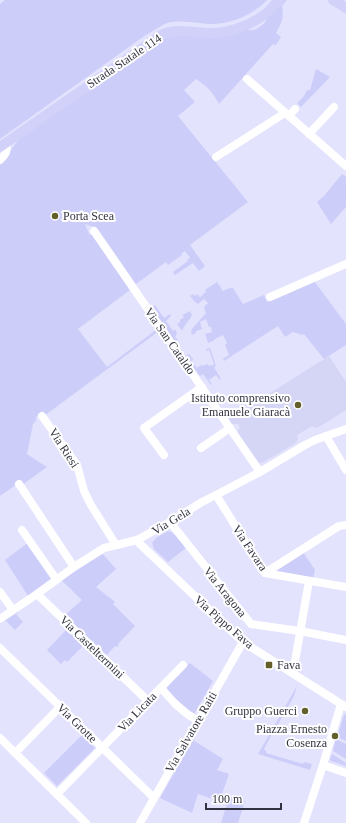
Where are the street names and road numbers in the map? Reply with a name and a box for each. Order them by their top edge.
street label: Strada Statale 114 [84,31,164,91]
street label: Via San Cataldo [142,305,198,377]
street label: Via Riesi [46,426,82,471]
street label: Via Gela [149,504,193,538]
street label: Via Favara [230,522,271,574]
street label: Via Aragona [201,564,250,620]
street label: Via Pippo Fava [192,592,257,652]
street label: Via Casteltermini [57,613,128,682]
street label: Via Salvatore Raiti [162,688,220,775]
street label: Via Licata [115,689,160,735]
street label: Via Grotte [54,701,100,745]

